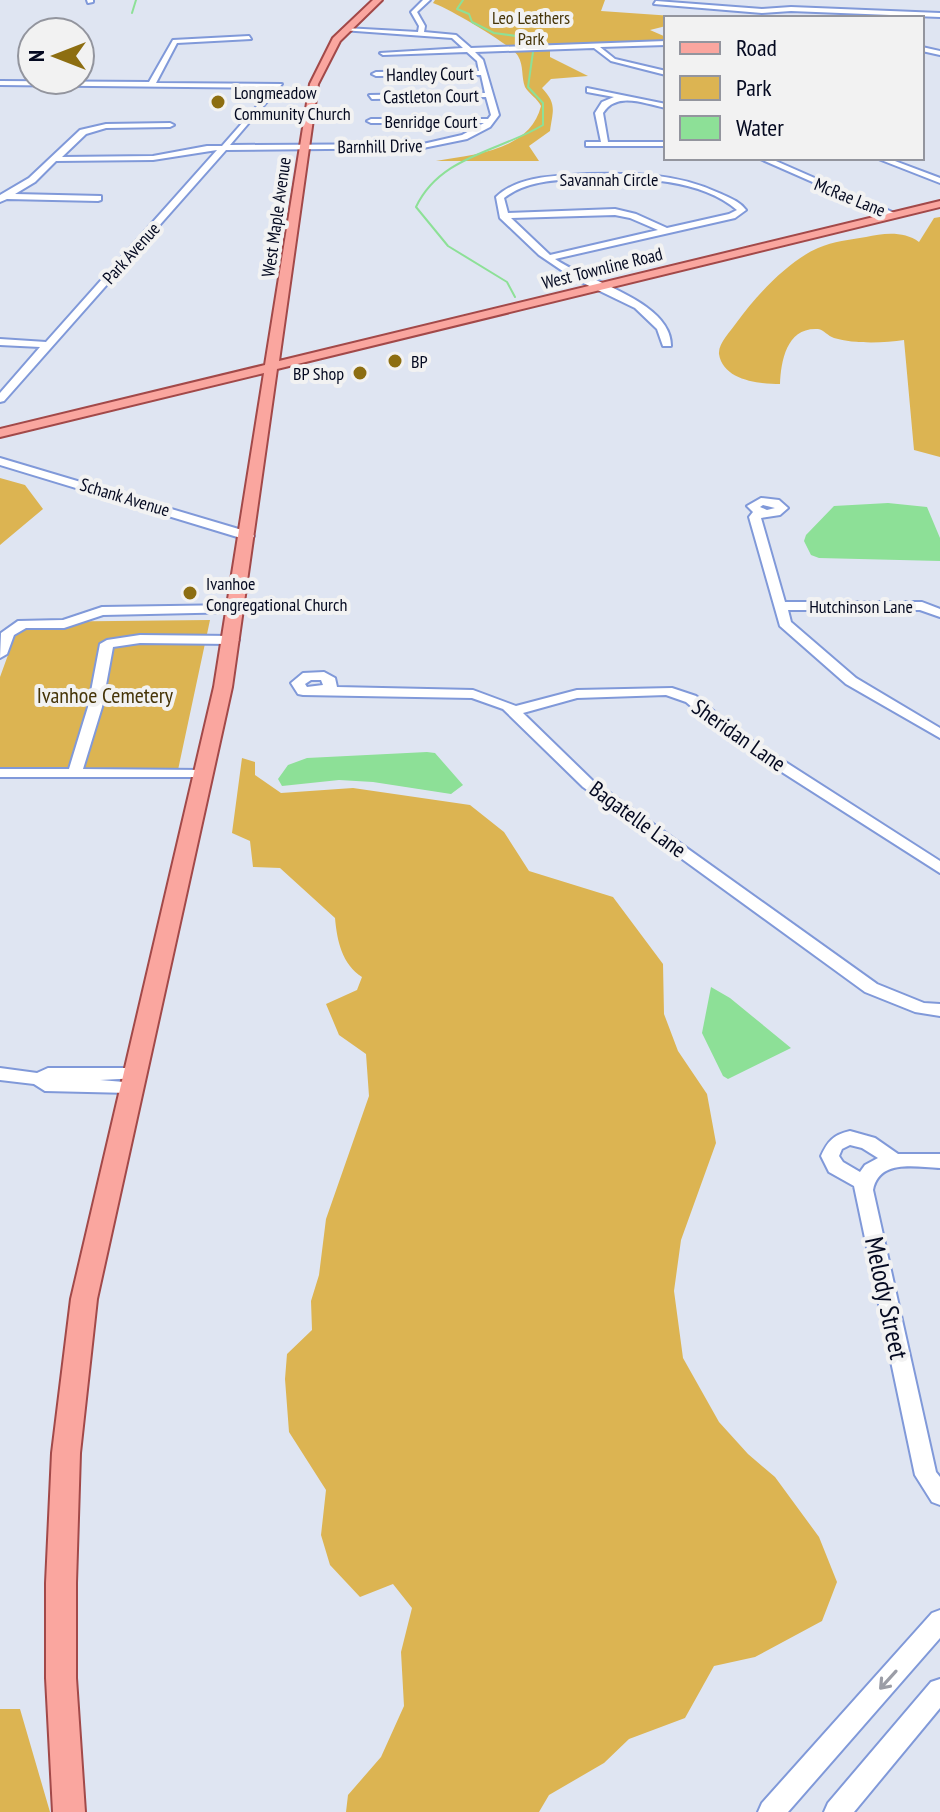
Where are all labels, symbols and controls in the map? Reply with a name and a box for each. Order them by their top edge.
park label: Leo Leathers Park [492,6,570,50]
north arrow [16,16,96,96]
legend [664,16,924,160]
text: Road [736,32,777,63]
text: N [22,50,50,62]
street label: Handley Court [386,62,474,86]
text: Park [736,72,772,103]
place label: Longmeadow Community Church [234,81,351,125]
street label: Castleton Court [383,84,479,108]
marker: Longmeadow Community Church [209,93,227,111]
street label: Benridge Court [384,110,478,133]
text: Water [736,112,784,143]
street label: Barnhill Drive [337,134,423,158]
street label: West Maple Avenue [256,156,296,278]
street label: Savannah Circle [560,168,658,191]
street label: McRae Lane [811,172,889,222]
street label: Park Avenue [97,217,165,289]
street label: West Townline Road [539,242,665,294]
place label: BP [411,350,428,373]
marker: BP [386,352,404,370]
place label: BP Shop [293,362,344,385]
marker: BP Shop [351,364,369,382]
street label: Schank Avenue [77,472,173,522]
place label: Ivanhoe Congregational Church [206,572,347,616]
marker: Ivanhoe Congregational Church [181,584,199,602]
street label: Hutchinson Lane [809,595,913,618]
park label: Ivanhoe Cemetery [37,681,174,709]
street label: Sheridan Lane [687,693,791,777]
street label: Bagatelle Lane [584,775,692,863]
street label: Melody Street [858,1234,916,1362]
one-way arrow [880,1669,898,1689]

